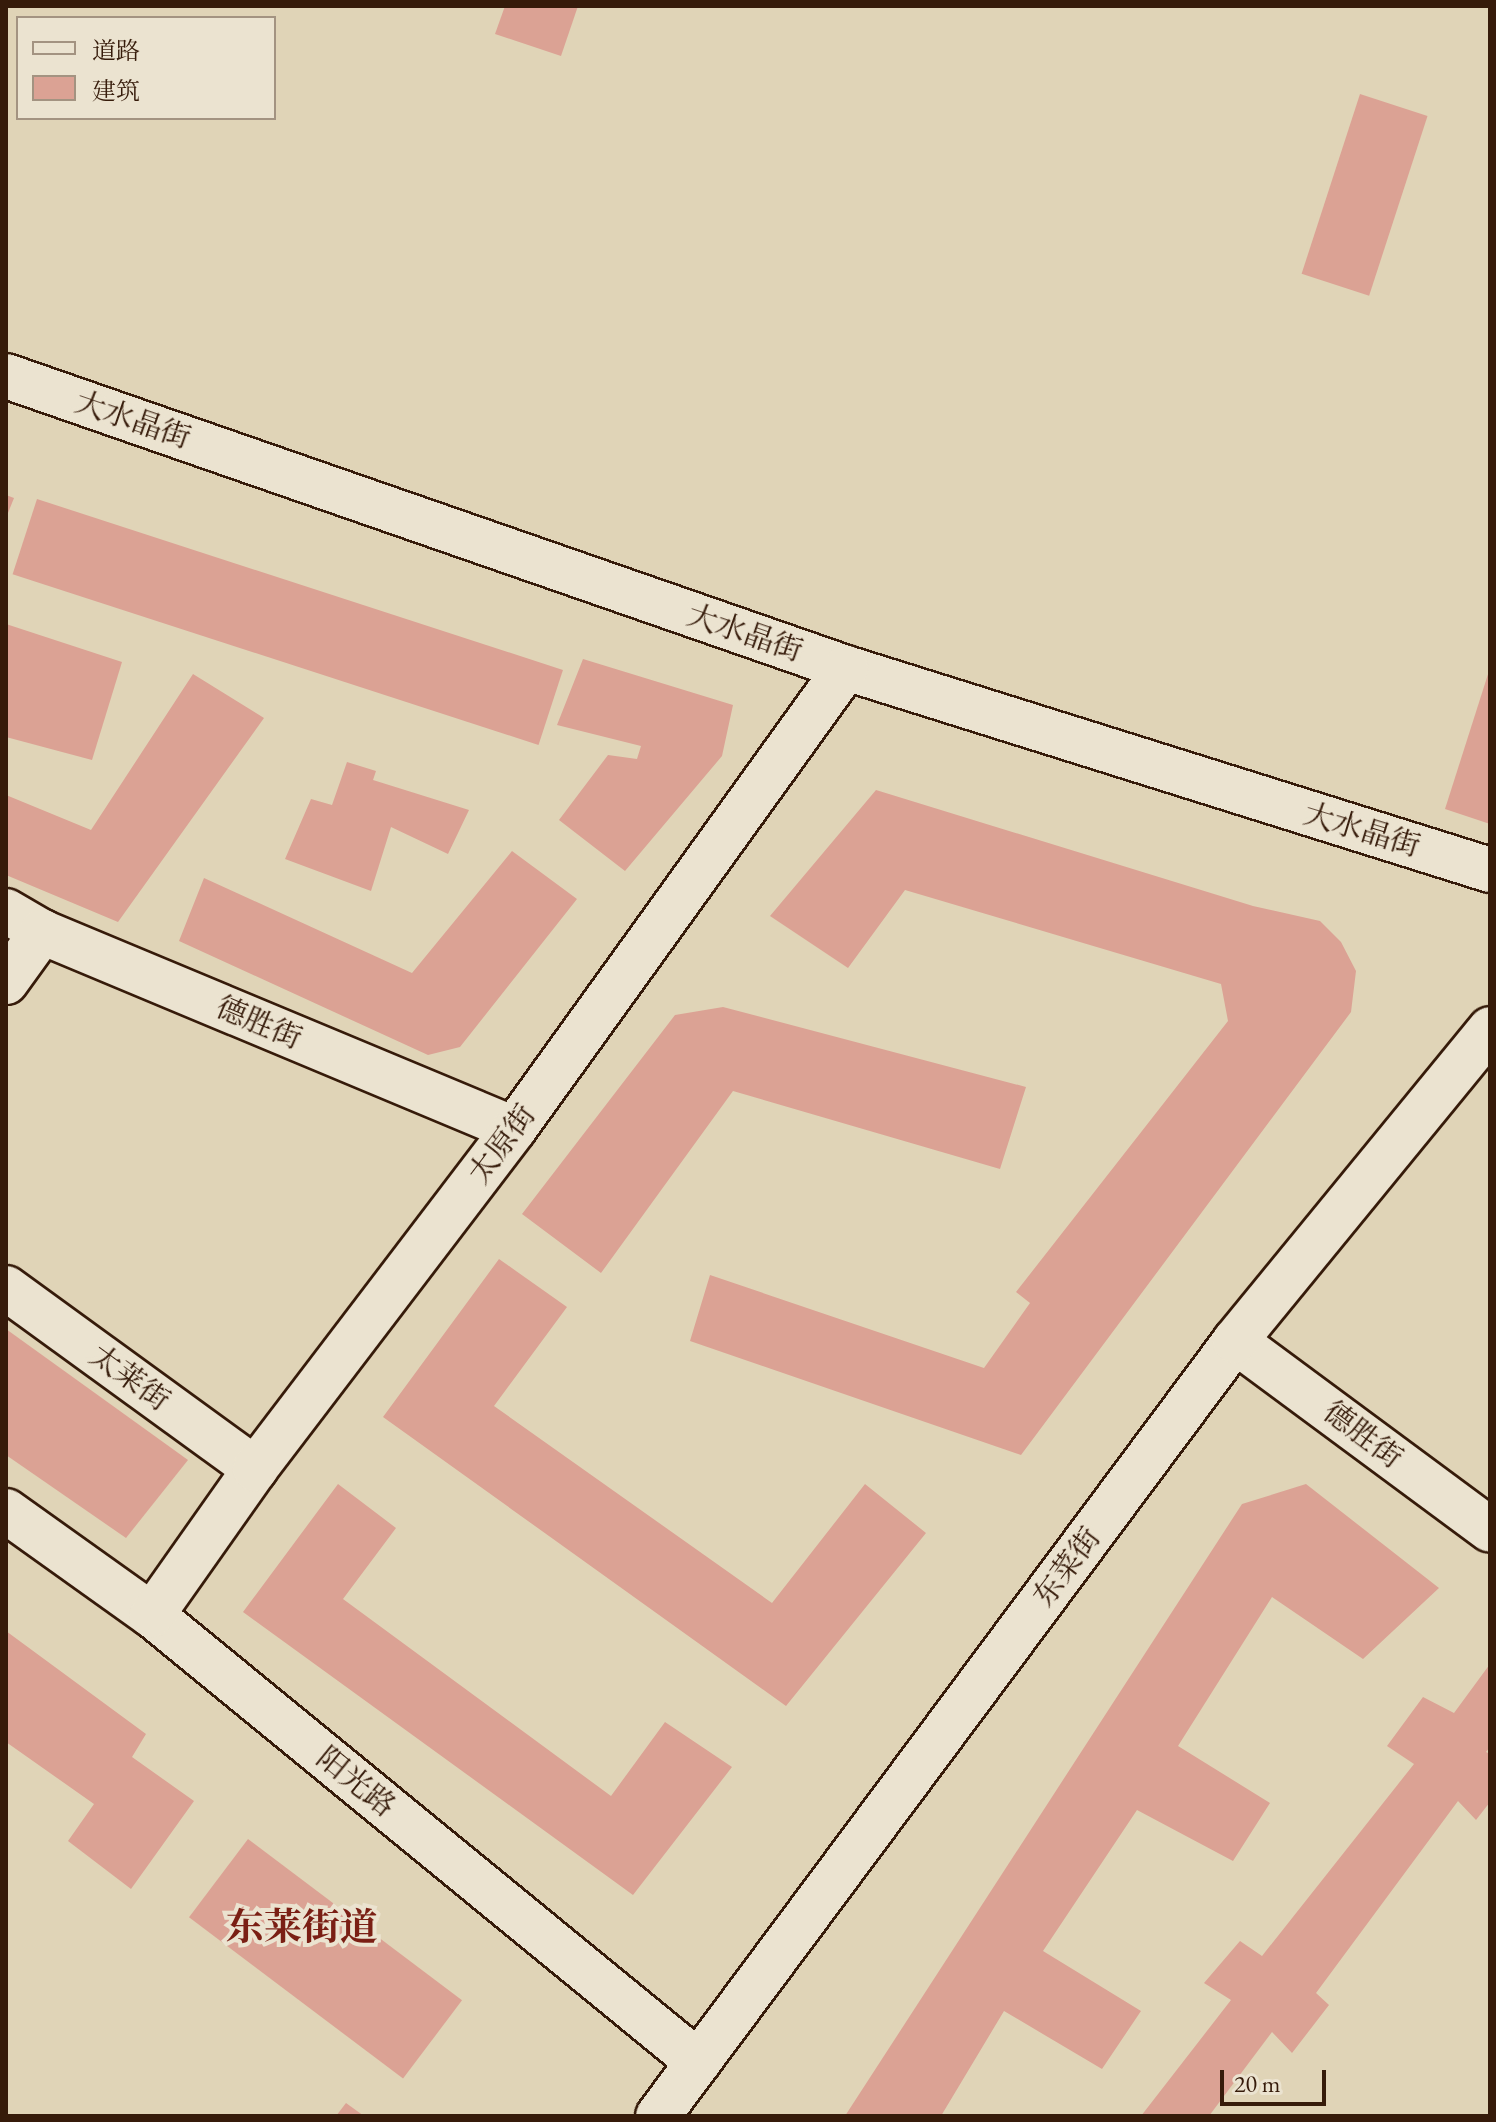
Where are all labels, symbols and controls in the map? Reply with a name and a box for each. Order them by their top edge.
legend [16,16,276,120]
text: 道路 [92,35,140,66]
text: 建筑 [92,75,140,106]
street label: 大水晶街 [70,383,196,457]
street label: 大水晶街 [682,596,808,670]
street label: 大水晶街 [1299,795,1425,865]
street label: 德胜街 [211,989,307,1057]
street label: 太原街 [461,1097,543,1191]
street label: 太莱街 [83,1337,177,1419]
street label: 德胜街 [1316,1394,1410,1476]
street label: 东菜街 [1026,1520,1108,1614]
street label: 阳光路 [310,1740,402,1824]
district label: 东莱街道 [226,1904,378,1950]
scale bar [1224,2054,1330,2104]
text: 20 m [1234,2068,1281,2099]

